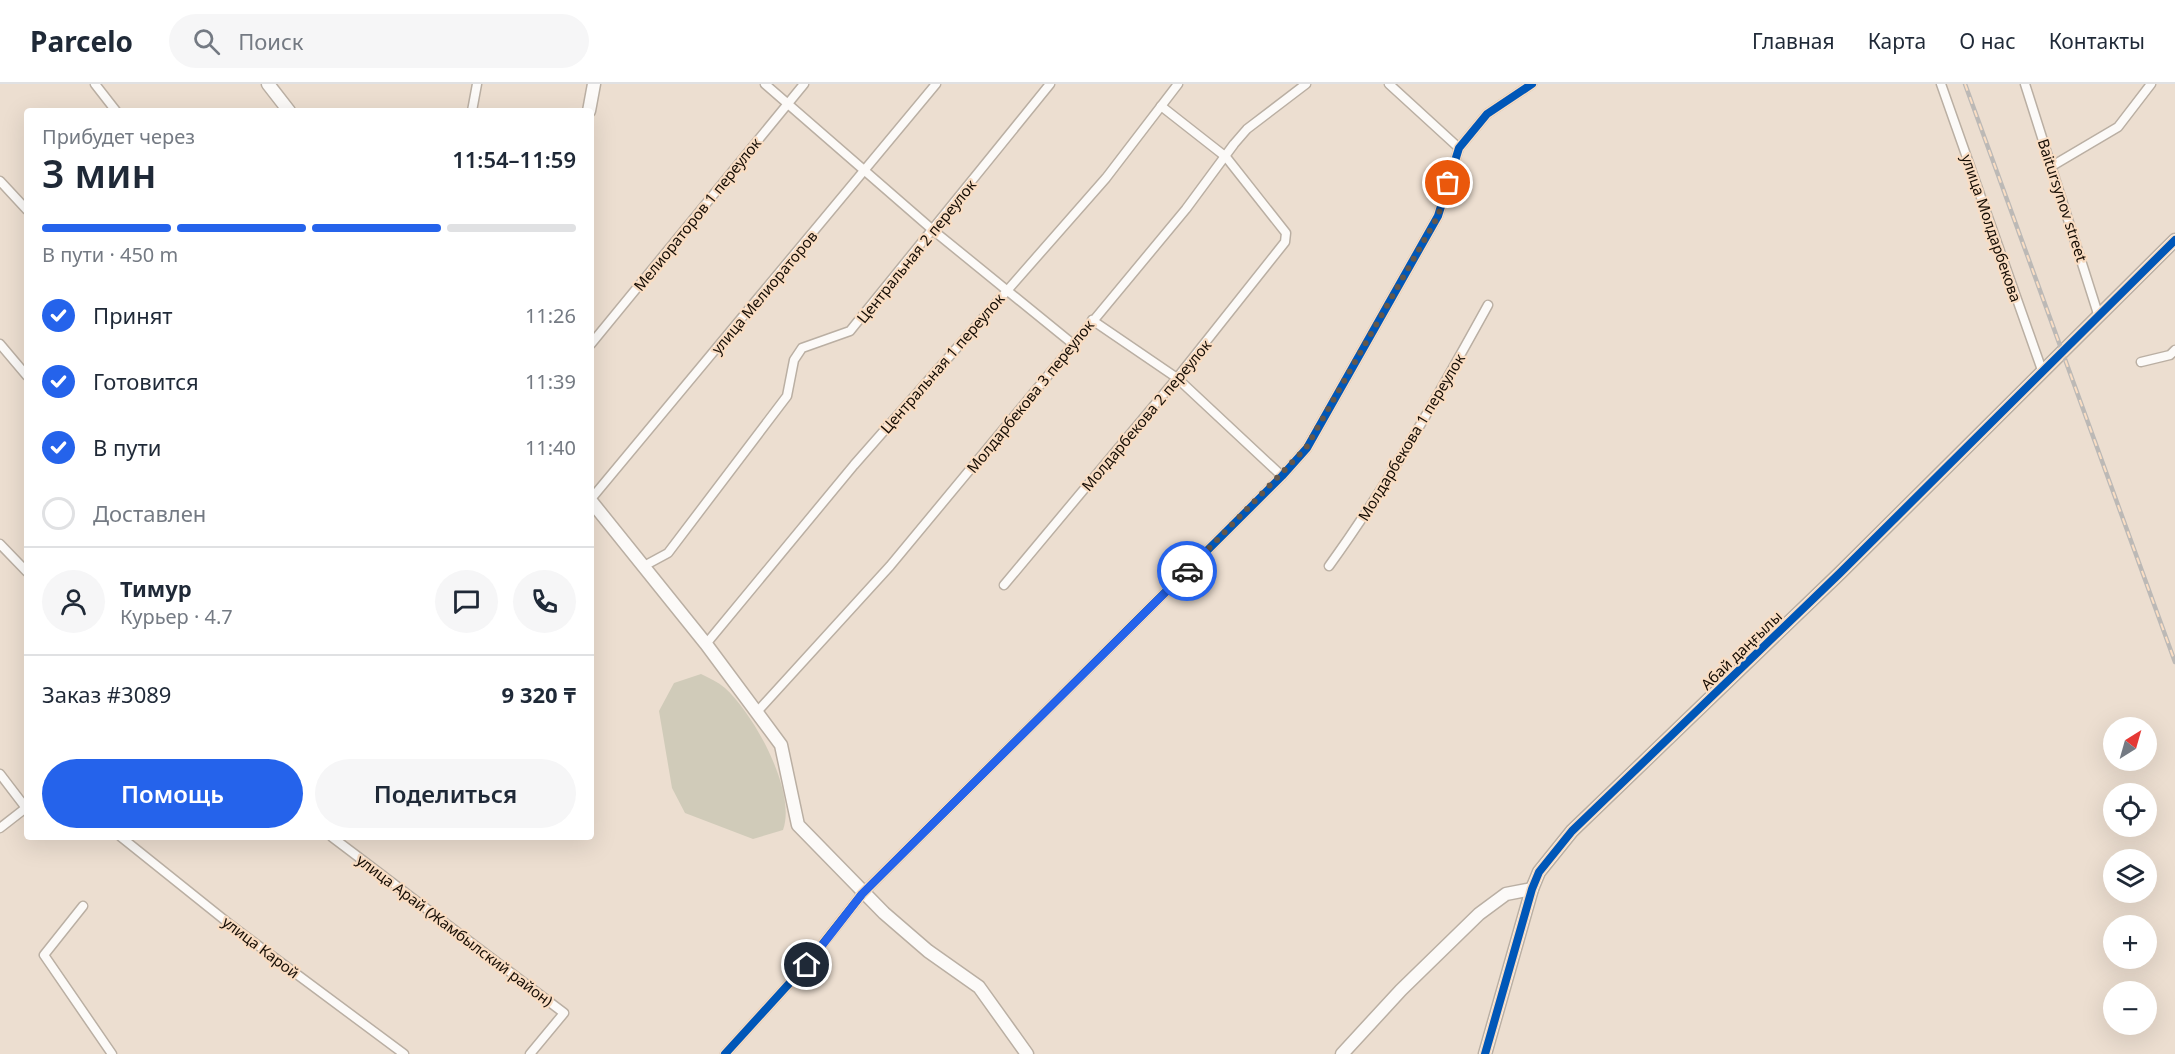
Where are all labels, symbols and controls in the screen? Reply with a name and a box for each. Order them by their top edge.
search box [169,14,589,68]
text: Parcelo [30,22,133,60]
icon: search [190,25,223,58]
text: Поиск [238,26,304,56]
text: Главная [1752,27,1835,55]
text: Карта [1868,27,1926,55]
text: О нас [1959,27,2016,55]
text: Контакты [2049,27,2145,55]
text: Прибудет через [42,123,195,150]
street label: Мелиораторов 1 переулок [629,133,765,295]
street label: Baitursynov street [2034,136,2092,265]
text: 11:54–11:59 [452,144,576,174]
text: 3 мин [42,146,157,199]
street label: улица Молдарбекова [1957,152,2027,304]
pin [1422,157,1473,208]
icon: bag [1431,166,1464,199]
street label: Центральная 2 переулок [852,175,980,327]
street label: улица Мелиораторов [707,226,821,358]
text: В пути · 450 m [42,241,178,268]
street label: Центральная 1 переулок [876,289,1008,437]
icon: check [42,299,75,332]
text: Принят [93,300,173,330]
text: 11:26 [525,302,576,329]
street label: Молдарбекова 3 переулок [962,315,1098,477]
street label: Молдарбекова 2 переулок [1077,335,1215,495]
street label: Молдарбекова 1 переулок [1353,350,1469,524]
icon: check [42,365,75,398]
text: Готовится [93,366,199,396]
text: 11:39 [525,368,576,395]
icon: check [42,431,75,464]
text: В пути [93,432,161,462]
text: 11:40 [525,434,576,461]
text: Доставлен [93,498,206,528]
courier [1157,541,1217,601]
icon: car [1171,555,1204,588]
button: person [42,570,105,633]
button: chat [435,570,498,633]
button: phone [513,570,576,633]
text: Тимур [120,573,192,603]
text: Курьер · 4.7 [120,603,233,630]
street label: Абай даңғылы [1696,606,1786,694]
text: Заказ #3089 [42,679,171,709]
text: 9 320 ₸ [502,679,576,709]
north arrow [2103,717,2157,771]
map controls [2103,717,2157,1035]
button: Помощь [42,759,303,828]
button: Поделиться [315,759,576,828]
button: locate [2103,783,2157,837]
button: layers [2103,849,2157,903]
street label: улица Арай (Жамбылский район) [353,850,557,1010]
street label: улица Карой [219,912,303,982]
button: + [2103,915,2157,969]
pin [781,939,832,990]
icon: home [790,948,823,981]
button: − [2103,981,2157,1035]

